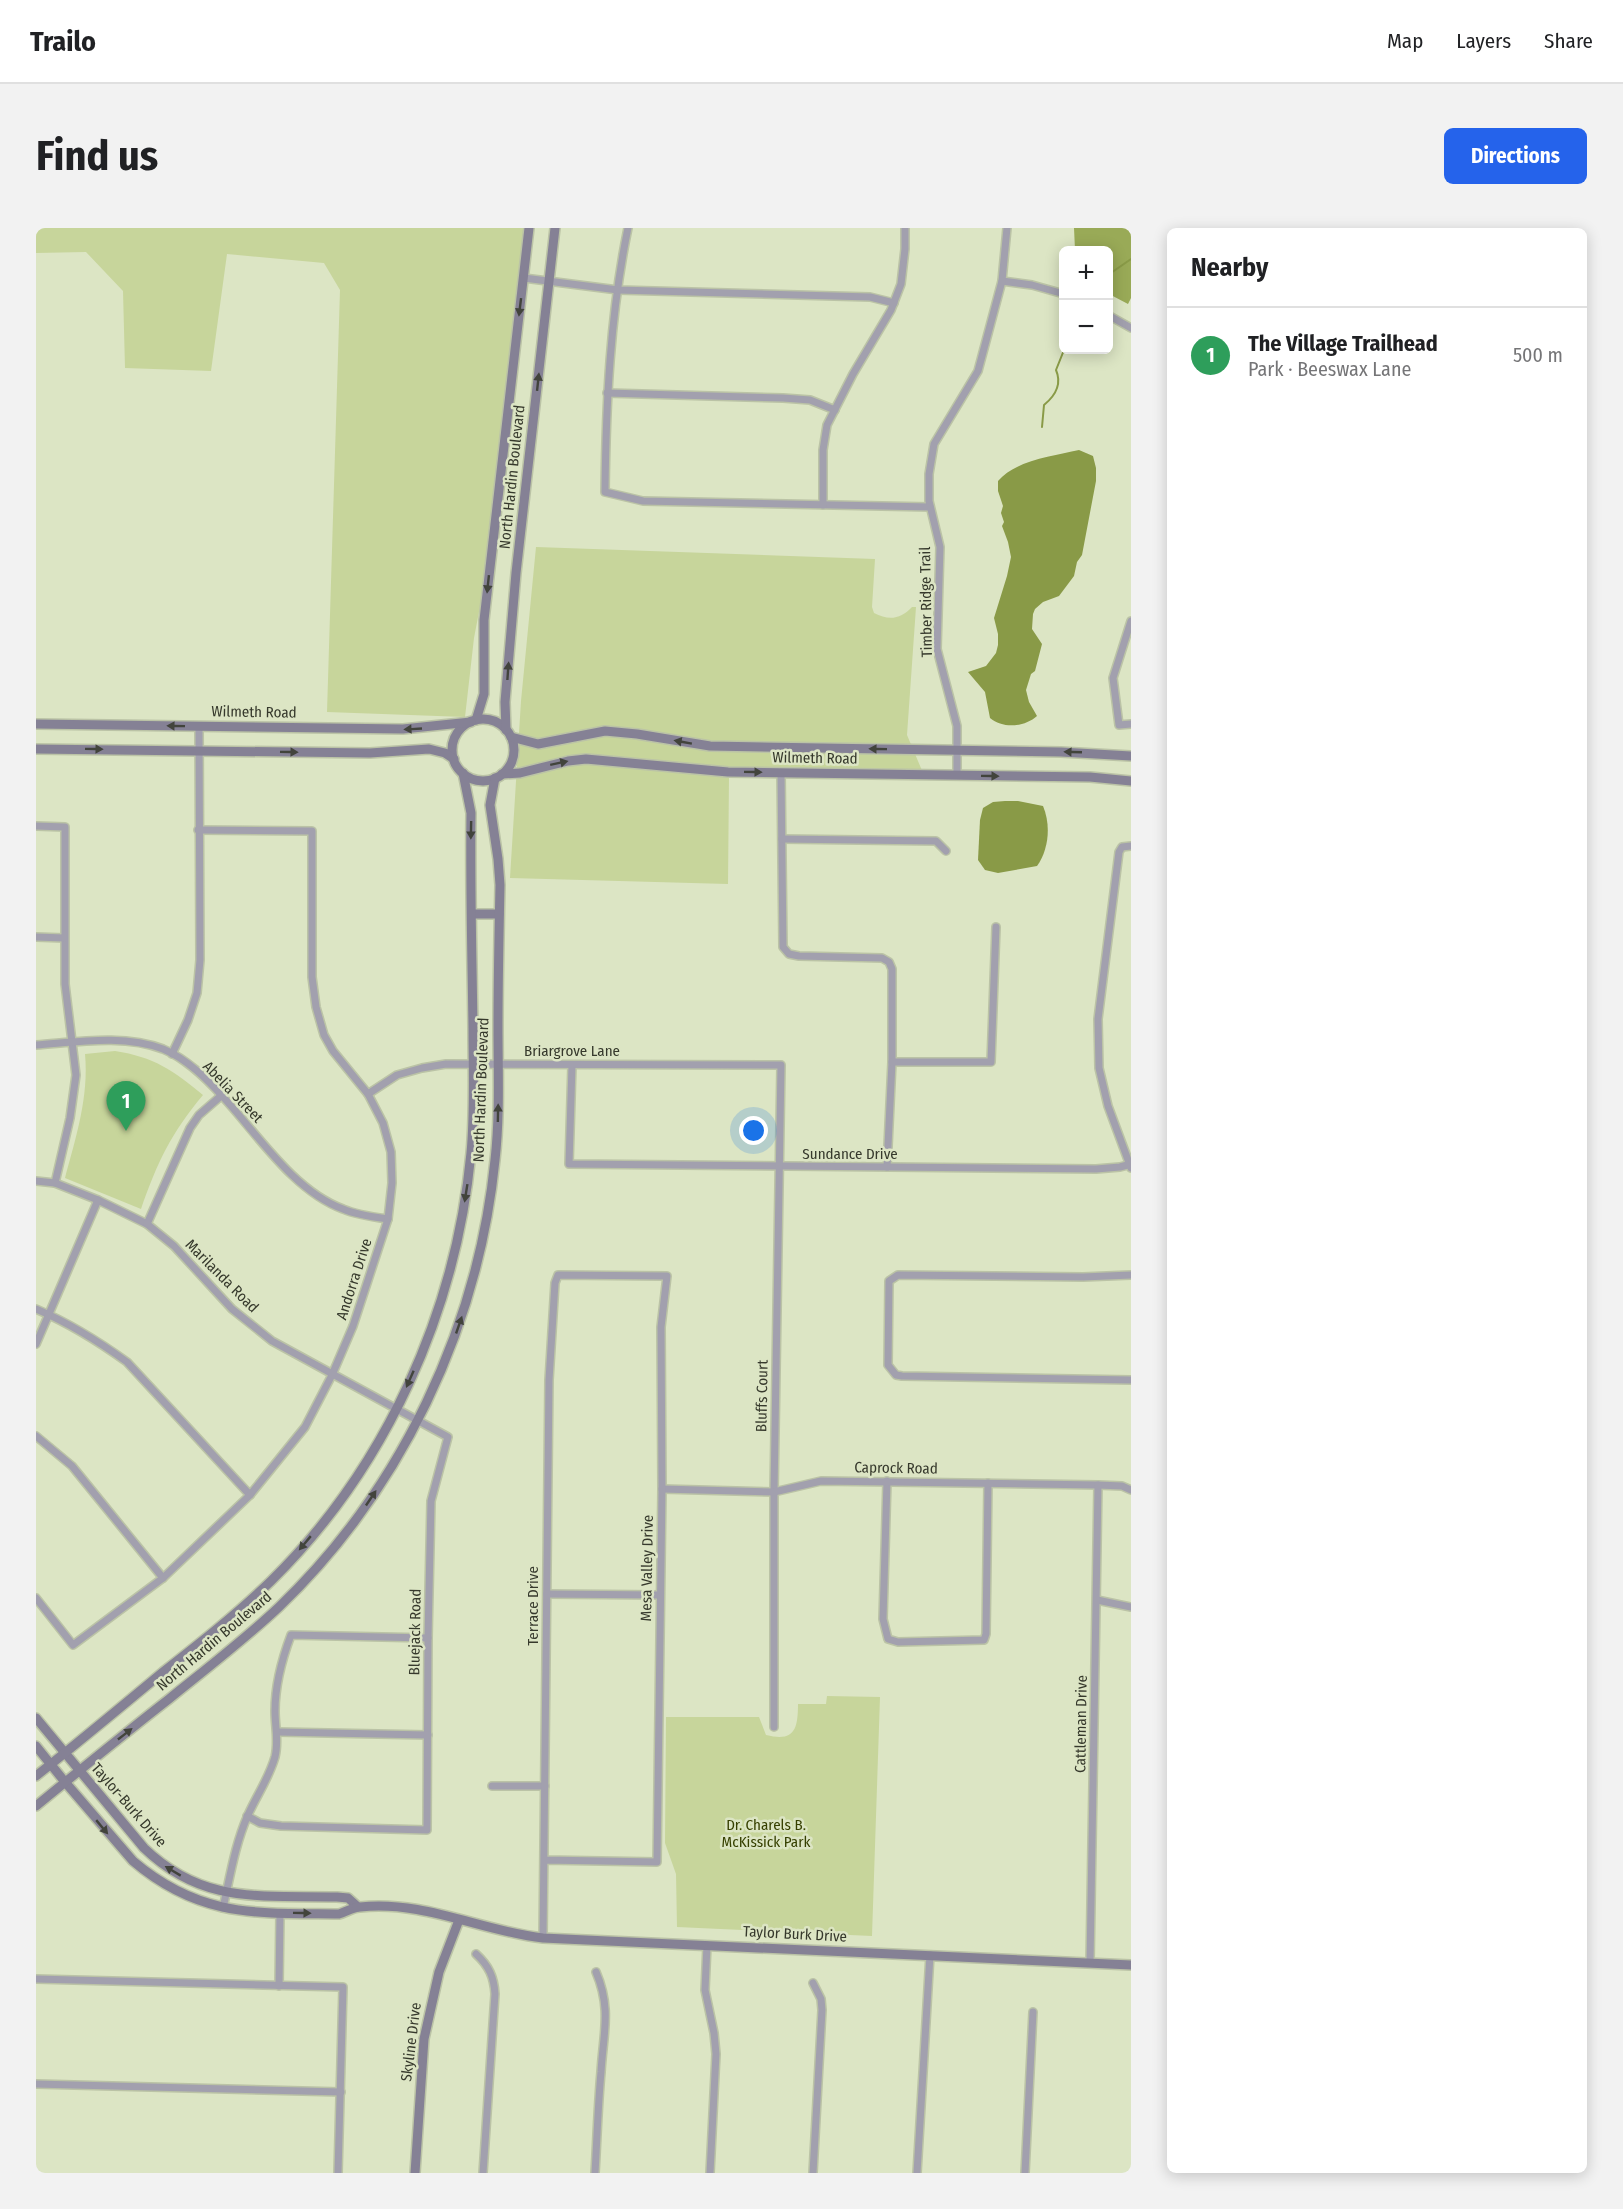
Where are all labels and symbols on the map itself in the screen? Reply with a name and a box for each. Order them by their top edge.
one-way arrow [515,298,525,317]
one-way arrow [533,372,542,391]
street label: North Hardin Boulevard [495,404,529,550]
street label: Timber Ridge Trail [916,547,936,657]
one-way arrow [483,575,493,594]
one-way arrow [503,662,512,681]
street label: Wilmeth Road [211,702,297,722]
one-way arrow [166,721,185,731]
one-way arrow [403,724,422,733]
one-way arrow [673,738,692,747]
one-way arrow [868,744,887,754]
one-way arrow [85,745,104,754]
one-way arrow [280,747,299,757]
street label: Wilmeth Road [772,748,858,768]
one-way arrow [1063,748,1082,757]
one-way arrow [550,757,568,767]
one-way arrow [743,767,762,777]
one-way arrow [980,771,999,781]
one-way arrow [466,821,476,840]
street label: North Hardin Boulevard [469,1017,493,1163]
street label: Briargrove Lane [524,1042,620,1060]
street label: Abelia Street [199,1057,267,1127]
pin: 1 [106,1082,146,1131]
one-way arrow [493,1104,503,1123]
your location [739,1116,768,1145]
street label: Sundance Drive [802,1145,898,1163]
one-way arrow [461,1184,470,1203]
street label: Marilanda Road [182,1236,262,1316]
street label: Andorra Drive [332,1236,376,1322]
one-way arrow [454,1316,464,1334]
street label: Bluffs Court [752,1360,772,1432]
one-way arrow [406,1371,415,1388]
street label: Caprock Road [854,1458,938,1478]
one-way arrow [365,1491,377,1507]
street label: Mesa Valley Drive [637,1515,657,1621]
one-way arrow [299,1535,312,1551]
street label: Terrace Drive [524,1566,542,1646]
street label: North Hardin Boulevard [153,1588,275,1694]
street label: Bluejack Road [405,1589,425,1675]
street label: Cattleman Drive [1071,1675,1091,1773]
one-way arrow [117,1727,133,1740]
street label: Taylor-Burk Drive [88,1759,170,1851]
park label: Dr. Charels B. McKissick Park [722,1816,810,1851]
one-way arrow [96,1819,109,1835]
one-way arrow [165,1865,181,1876]
one-way arrow [293,1908,312,1918]
street label: Taylor Burk Drive [743,1922,847,1946]
street label: Skyline Drive [397,2001,425,2083]

